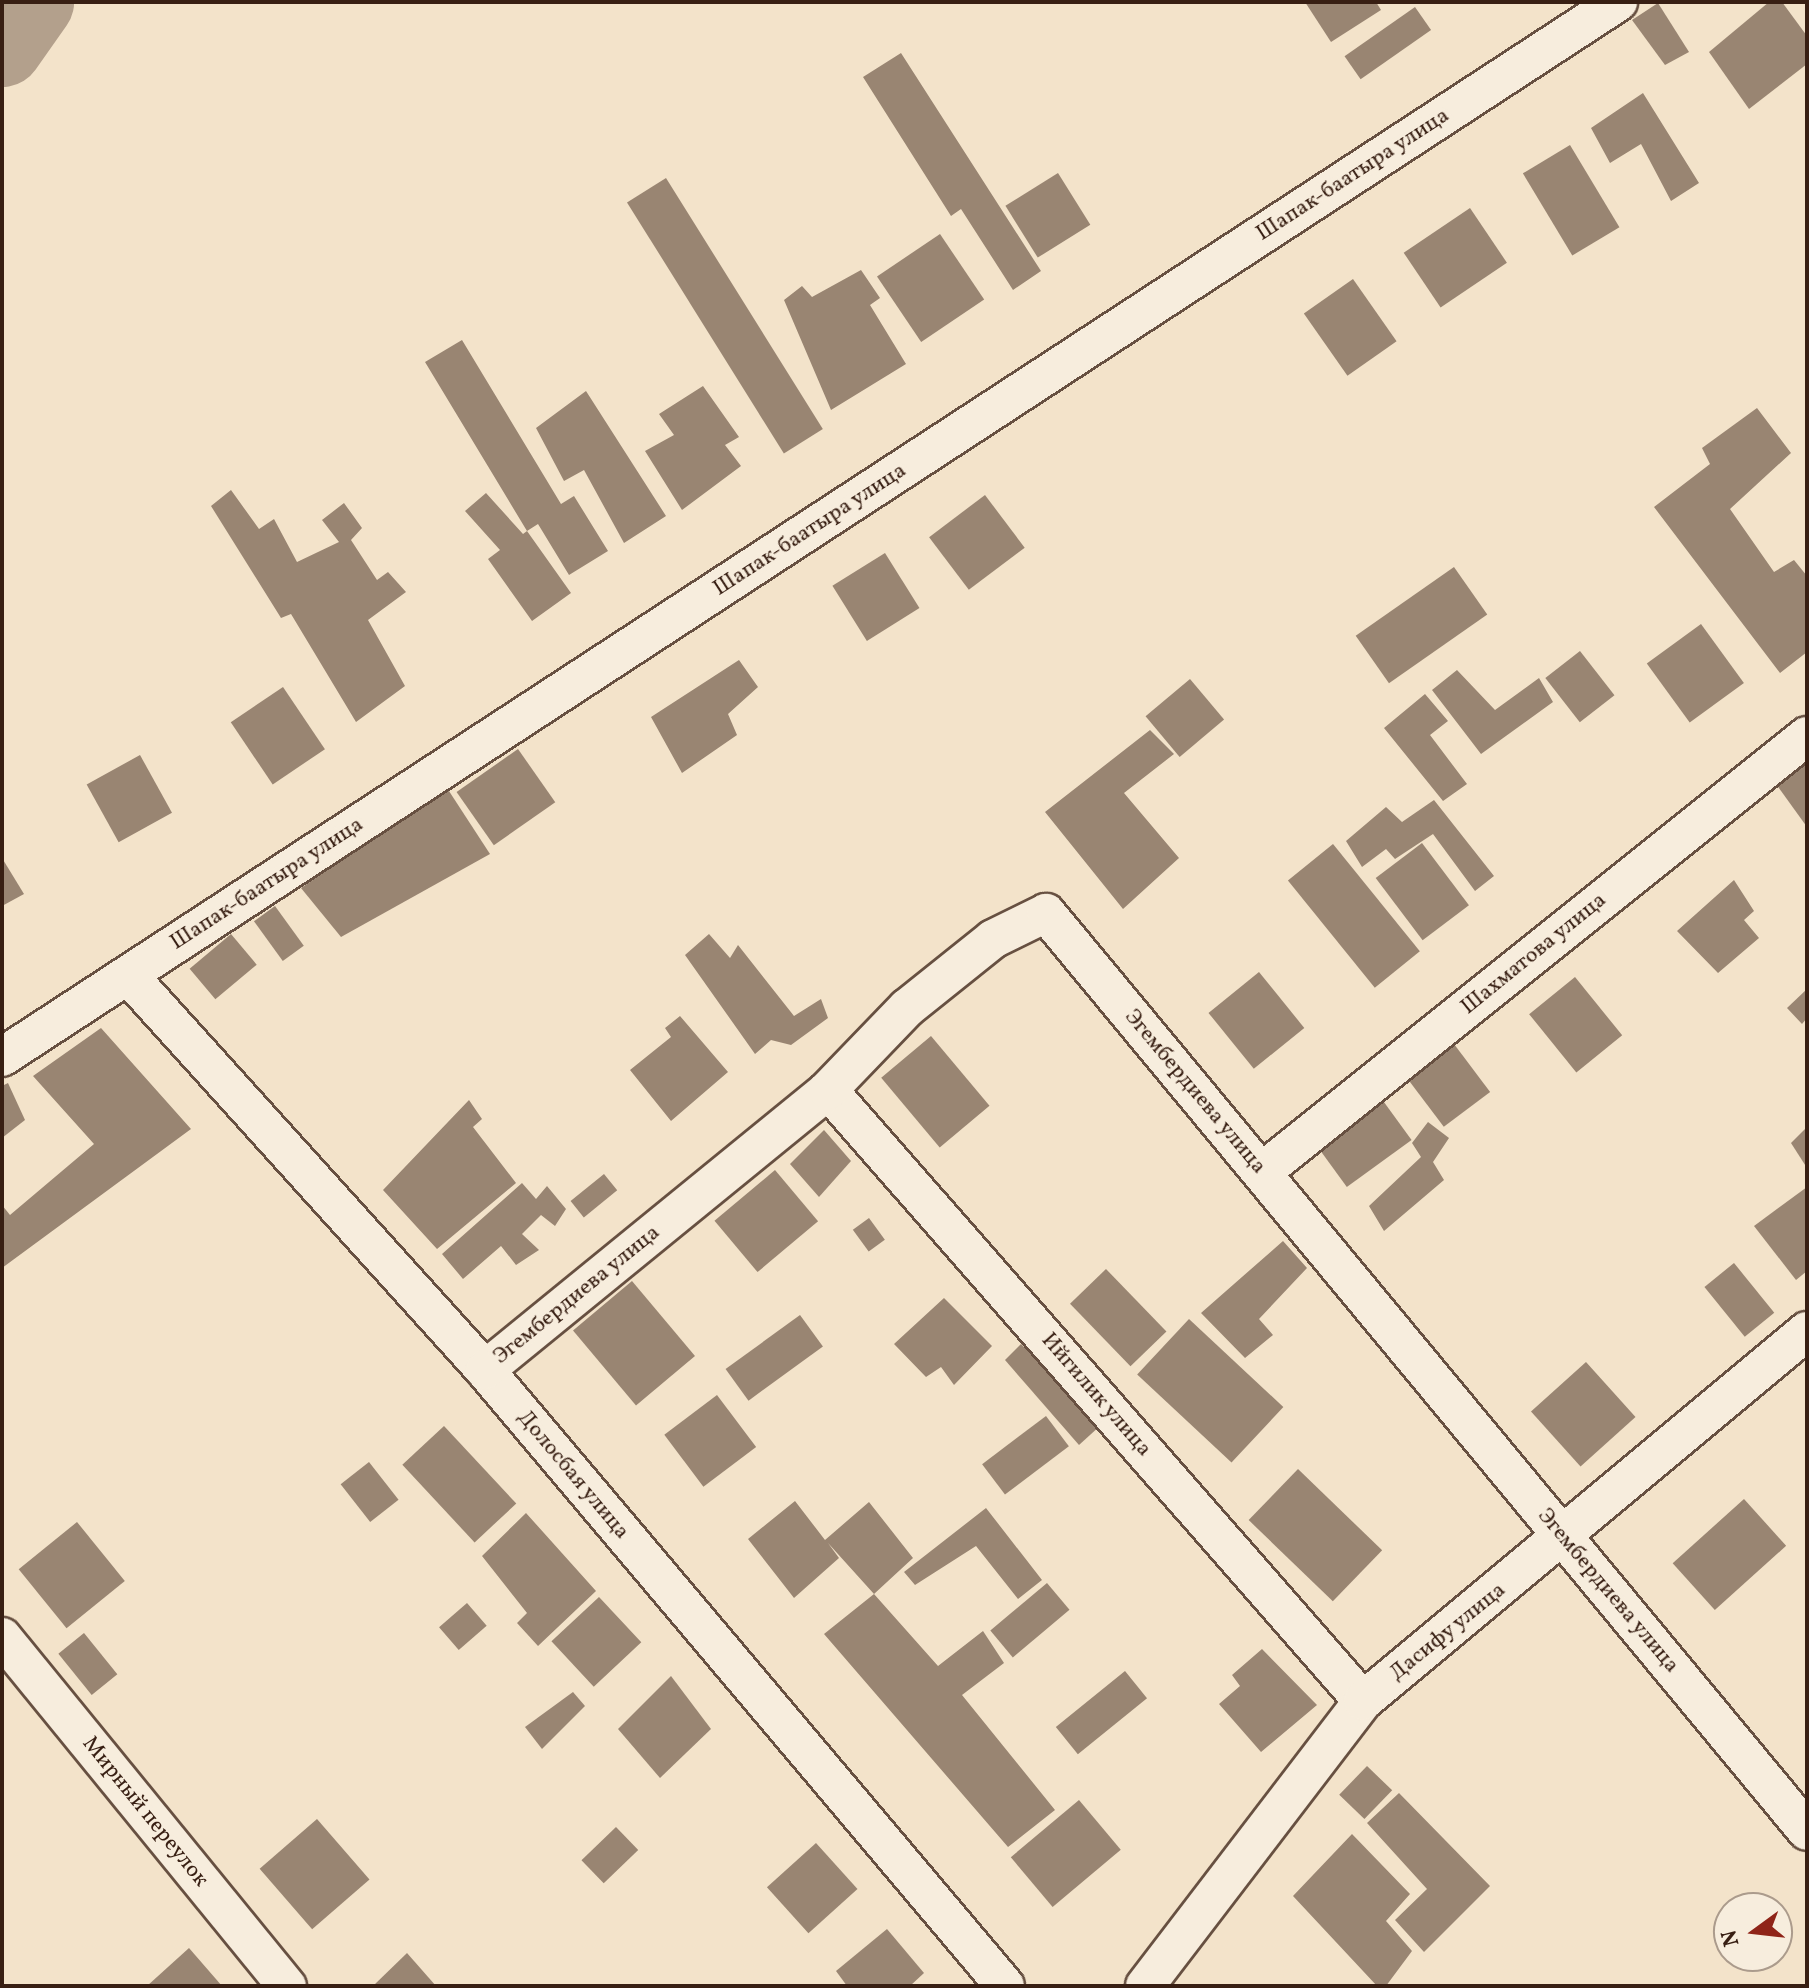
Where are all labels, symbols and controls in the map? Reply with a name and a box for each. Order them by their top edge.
street label: Шапак-баатыра улица [1251,103,1455,247]
street label: Шапак-баатыра улица [708,458,912,602]
street label: Шапак-баатыра улица [165,812,369,956]
street label: Шахматова улица [1456,887,1612,1021]
street label: Эгембердиева улица [1118,1004,1272,1180]
street label: Эгембердиева улица [488,1220,666,1370]
street label: Ийгилик улица [1035,1328,1157,1462]
street label: Долосбая улица [511,1405,635,1545]
street label: Эгембердиева улица [1531,1503,1685,1679]
street label: Дасифу улица [1384,1577,1512,1687]
street label: Мирный переулок [76,1731,214,1893]
north arrow [1713,1892,1793,1972]
text: N [1714,1926,1748,1950]

